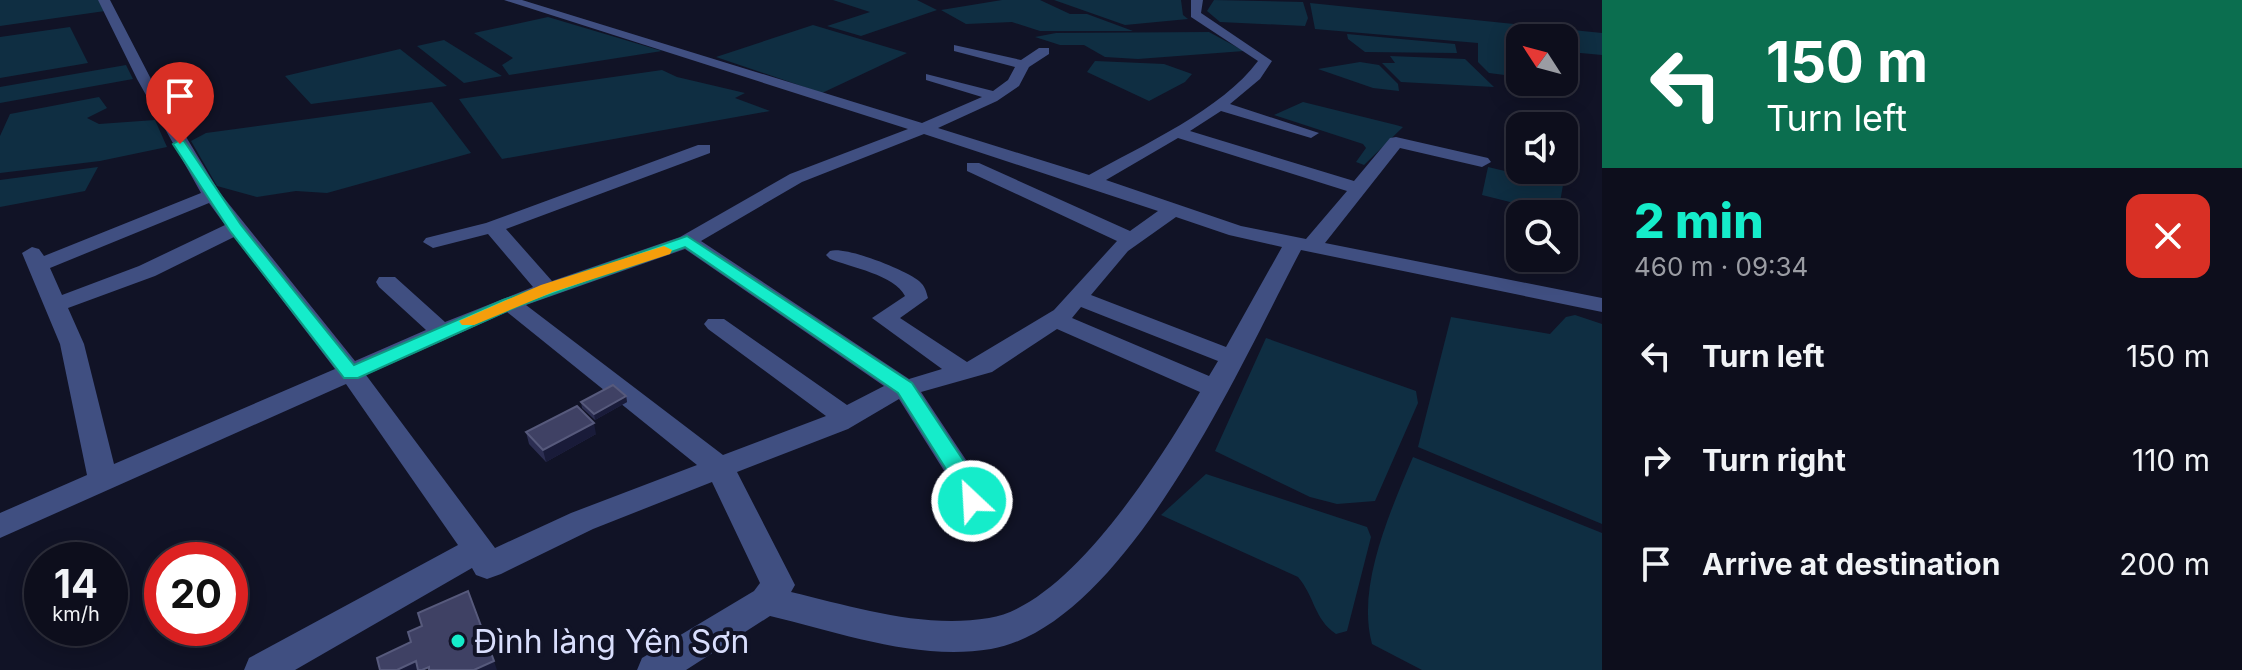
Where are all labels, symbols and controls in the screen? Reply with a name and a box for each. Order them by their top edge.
north arrow [1506,24,1578,96]
map controls [1506,24,1578,272]
text: 150 m [1766,28,1928,96]
icon: left [1634,32,1738,136]
pin [146,62,214,144]
icon: arrive [158,74,202,118]
text: Turn left [1766,96,1907,140]
button: sound [1506,112,1578,184]
text: 2 min [1634,191,1764,250]
button: close [2126,194,2210,278]
button: search [1506,200,1578,272]
text: 460 m · 09:34 [1634,251,1808,282]
icon: left [1634,334,1678,378]
text: Turn left [1702,338,1824,374]
text: 150 m [2126,338,2210,374]
icon: right [1634,438,1678,482]
text: Turn right [1702,442,1846,478]
text: 110 m [2132,442,2210,478]
position arrow [930,459,1014,543]
speed limit sign: 20 [144,542,248,646]
icon: arrive [1634,542,1678,586]
text: Arrive at destination [1702,546,2000,582]
text: 200 m [2119,546,2210,582]
text: 14 [54,559,98,608]
text: km/h [52,602,100,626]
place label: Đình làng Yên Sơn [474,622,749,661]
marker: Đình làng Yên Sơn [449,632,467,650]

